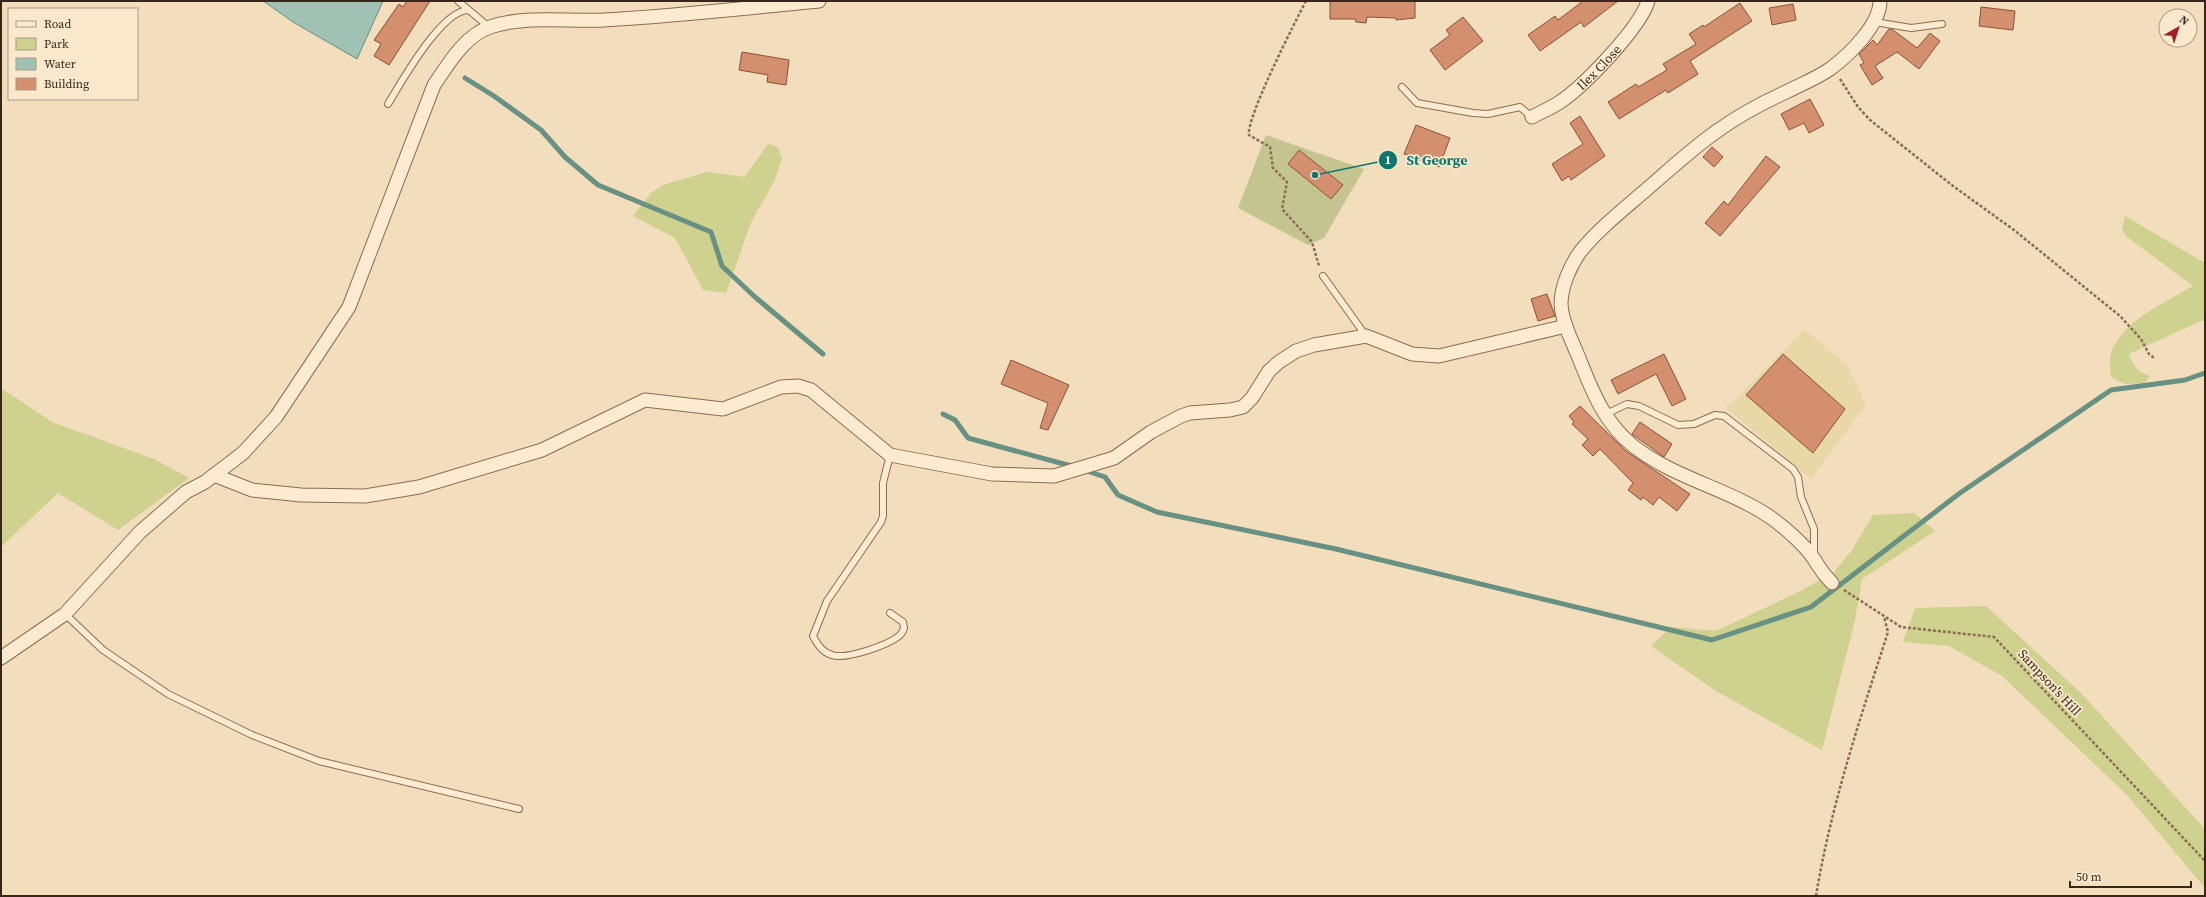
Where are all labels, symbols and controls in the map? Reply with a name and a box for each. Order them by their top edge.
legend [8,8,138,100]
north arrow [2158,8,2198,48]
text: N [2176,12,2192,29]
text: Road [44,16,71,32]
text: Park [44,36,69,52]
street label: Ilex Close [1573,41,1625,94]
text: Water [44,56,76,72]
text: Building [44,76,89,92]
callout: St George [1378,147,1475,173]
text: St George [1406,150,1468,170]
text: 1 [1385,152,1391,168]
street label: Sampson's Hill [2014,646,2085,719]
scale bar [2070,863,2191,889]
text: 50 m [2076,869,2102,885]

